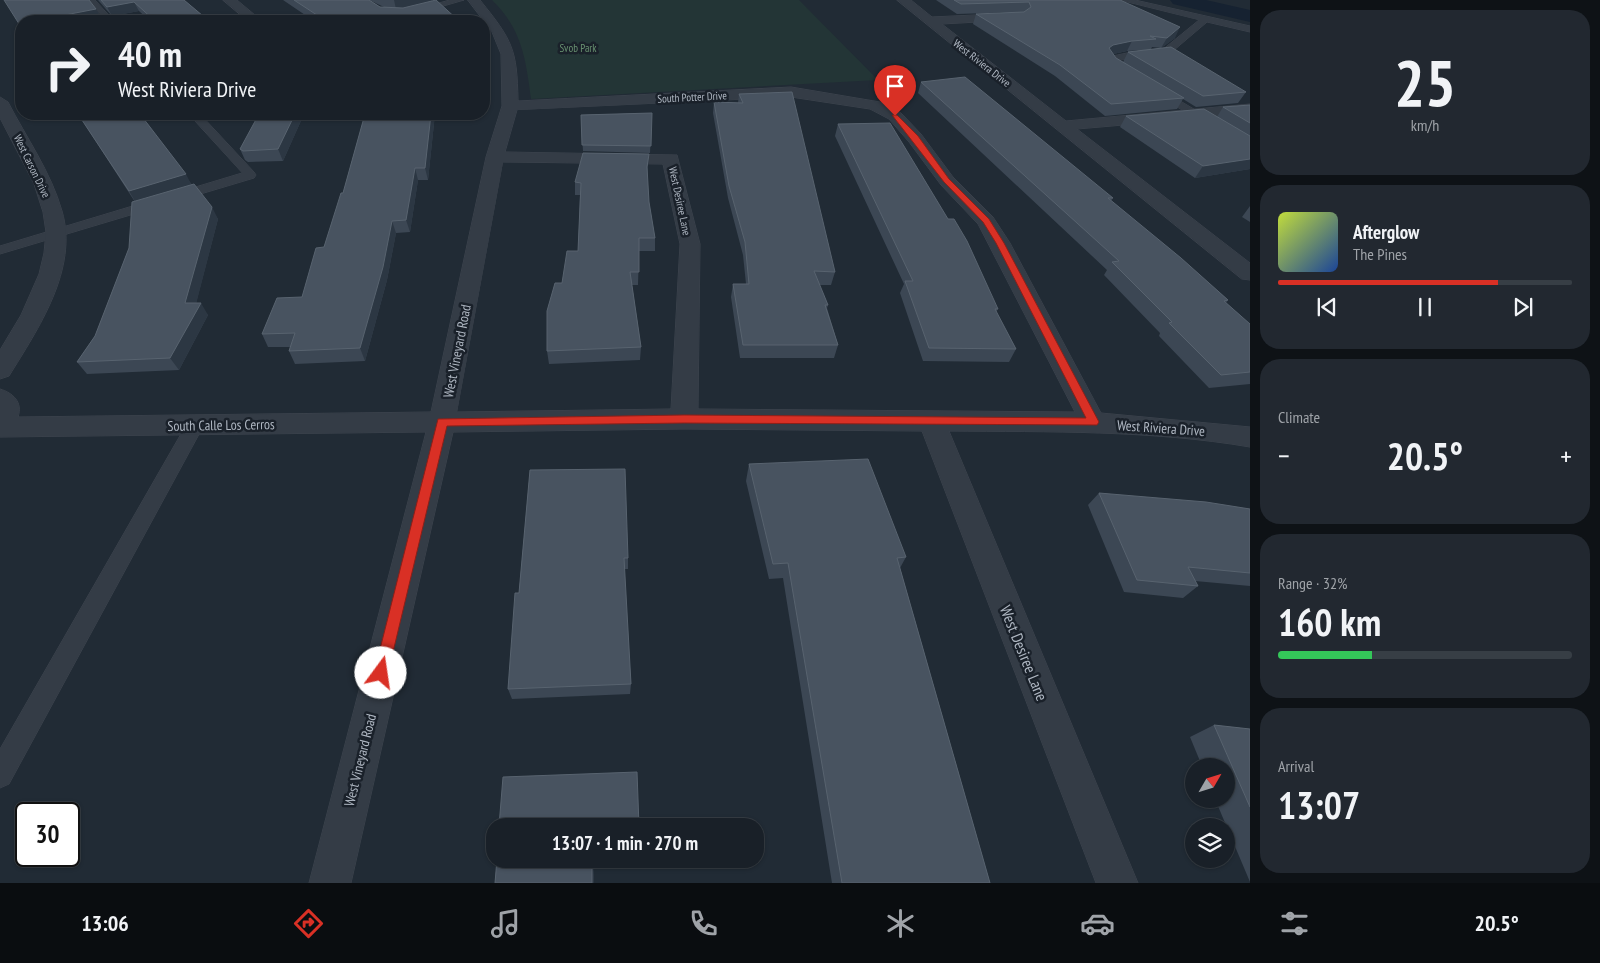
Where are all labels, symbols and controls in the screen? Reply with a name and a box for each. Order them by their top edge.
text: 40 m [118,31,182,77]
icon: right [35,35,100,100]
street label: West Riviera Drive [950,36,1014,90]
text: 25 [1394,40,1456,124]
park label: Svob Park [559,41,597,55]
pin [874,65,916,116]
icon: arrive [881,72,909,100]
text: West Riviera Drive [118,75,256,103]
street label: South Potter Drive [657,88,728,106]
text: km/h [1411,115,1439,135]
street label: West Carson Drive [11,132,54,200]
street label: West Desiree Lane [666,166,694,237]
text: Afterglow [1353,220,1419,244]
text: The Pines [1353,244,1407,264]
icon: previous [1313,293,1341,321]
icon: pause [1411,293,1439,321]
icon: next [1509,293,1537,321]
street label: West Vineyard Road [439,303,475,399]
text: Climate [1278,407,1320,427]
street label: South Calle Los Cerros [167,415,275,435]
street label: West Riviera Drive [1116,416,1206,440]
text: 20.5° [1387,431,1463,480]
text: − [1278,437,1290,474]
text: + [1560,437,1572,474]
text: Range · 32% [1278,573,1347,593]
text: 160 km [1278,597,1381,646]
street label: West Desiree Lane [996,602,1052,704]
position arrow [354,646,406,698]
street label: West Vineyard Road [340,712,380,808]
text: Arrival [1278,756,1314,776]
north arrow [1185,758,1235,808]
map controls [1185,758,1235,868]
text: 13:07 [1278,780,1360,829]
speed limit sign: 30 [15,802,80,867]
button: layers [1185,818,1235,868]
text: 13:07 · 1 min · 270 m [552,831,698,855]
icon: directions [291,906,326,941]
icon: music [488,906,523,941]
icon: phone [686,906,721,941]
icon: climate [883,906,918,941]
icon: car [1080,906,1115,941]
icon: filters [1277,906,1312,941]
text: 13:06 [81,909,129,937]
text: 20.5° [1475,909,1519,937]

